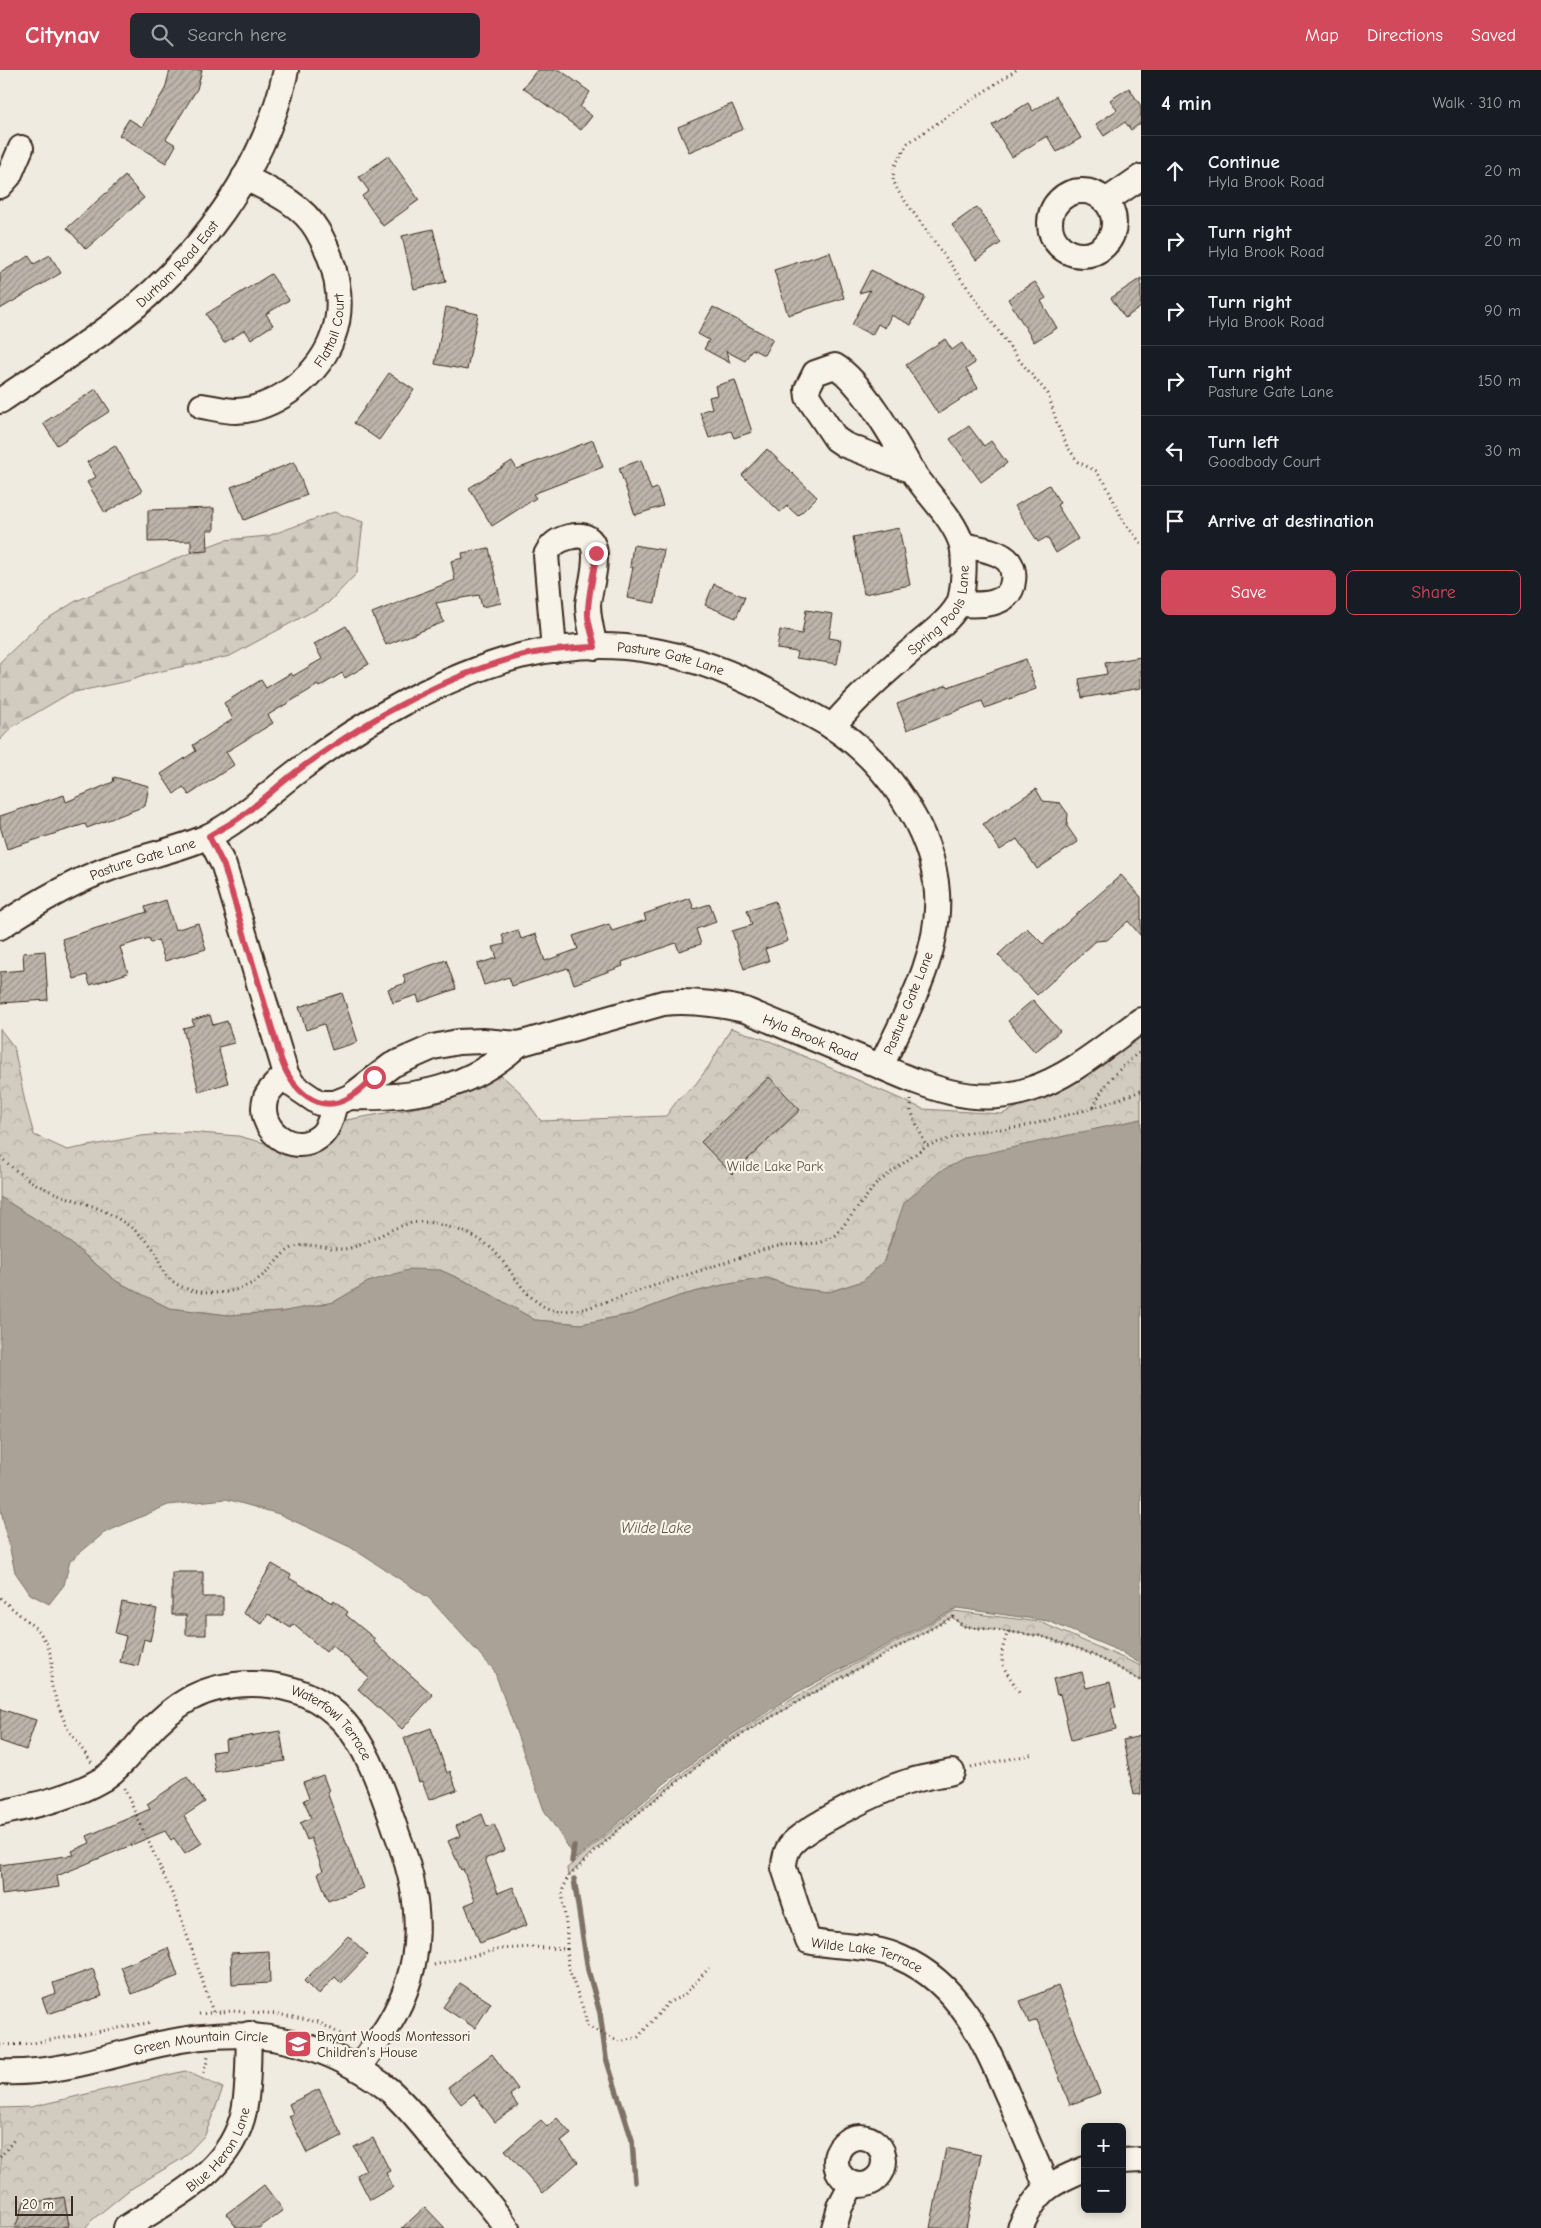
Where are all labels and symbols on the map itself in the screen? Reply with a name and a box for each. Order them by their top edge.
street label: Durham Road East [133,217,223,311]
street label: Flattail Court [310,292,348,371]
route end [585,542,608,565]
street label: Spring Pools Lane [904,565,973,659]
street label: Pasture Gate Lane [617,638,727,679]
street label: Pasture Gate Lane [87,834,198,884]
street label: Pasture Gate Lane [880,949,937,1057]
street label: Hyla Brook Road [760,1010,861,1065]
route start [363,1066,386,1089]
park label: Wilde Lake Park [727,1158,823,1175]
water label: Wilde Lake [621,1519,692,1537]
street label: Waterfowl Terrace [289,1682,375,1763]
street label: Wilde Lake Terrace [810,1934,926,1977]
street label: Green Mountain Circle [132,2027,269,2059]
place label: Bryant Woods Montessori Children's House [317,2028,470,2061]
school or university icon: Bryant Woods Montessori Children's House [283,2029,313,2059]
street label: Blue Heron Lane [183,2106,254,2196]
scale bar [15,2193,72,2216]

